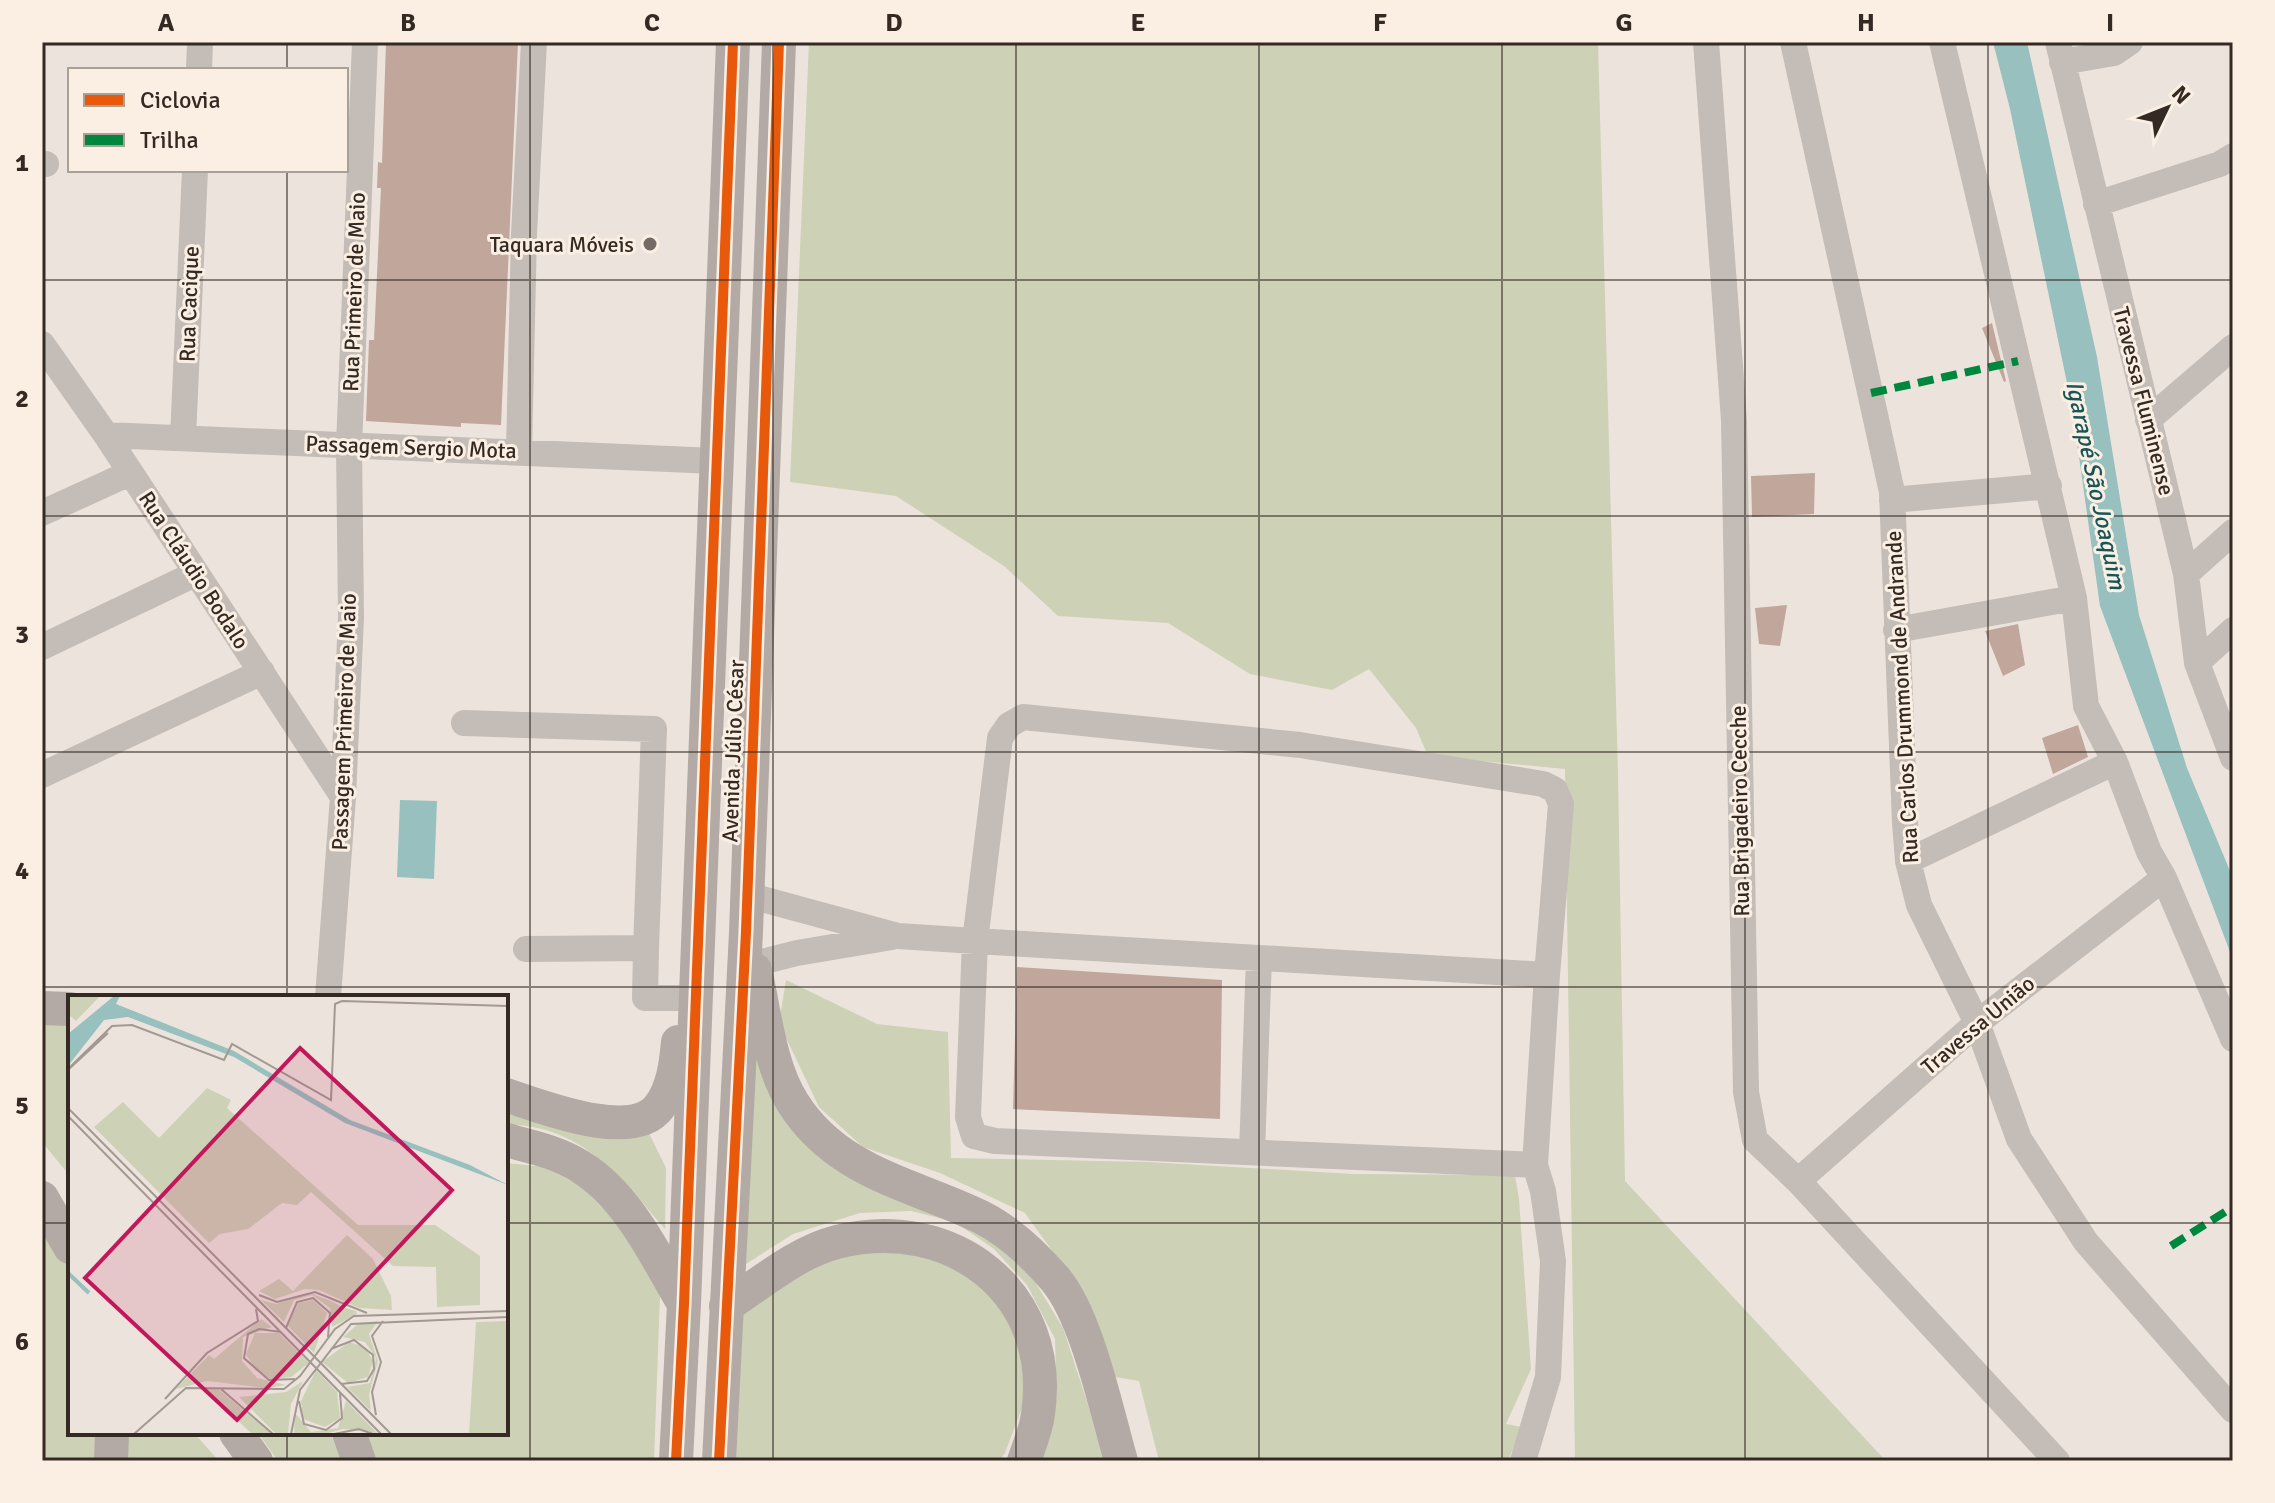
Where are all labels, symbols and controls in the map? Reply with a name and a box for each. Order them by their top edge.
text: A [158,7,175,39]
text: B [400,7,416,39]
text: C [644,7,660,39]
text: D [885,7,903,39]
text: E [1131,7,1145,39]
text: F [1373,7,1387,39]
text: G [1615,7,1633,39]
text: H [1857,7,1875,39]
text: I [2106,7,2114,39]
legend [68,68,348,172]
north arrow [2127,68,2207,148]
text: N [2166,80,2196,110]
text: Ciclovia [140,85,221,115]
text: Trilha [140,125,199,155]
text: 1 [15,147,29,179]
street label: Rua Primeiro de Maio [337,192,371,392]
place label: Taquara Móveis [490,231,634,258]
marker: Taquara Móveis [641,235,659,253]
street label: Rua Cacique [173,245,205,363]
street label: Travessa Fluminense [2108,304,2180,498]
water label: Igarapé São Joaquim [2059,378,2133,593]
text: 2 [15,383,29,415]
street label: Passagem Sergio Mota [305,430,517,464]
street label: Rua Cláudio Bodalo [133,486,255,654]
street label: Rua Carlos Drummond de Andrande [1880,530,1924,864]
street label: Passagem Primeiro de Maio [326,593,362,851]
text: 3 [15,619,29,651]
street label: Avenida Júlio César [716,659,750,843]
street label: Rua Brigadeiro Cecche [1725,705,1755,917]
text: 4 [15,855,29,887]
street label: Travessa União [1916,970,2040,1080]
inset map [68,995,508,1435]
text: 5 [15,1090,29,1122]
text: 6 [15,1326,29,1358]

